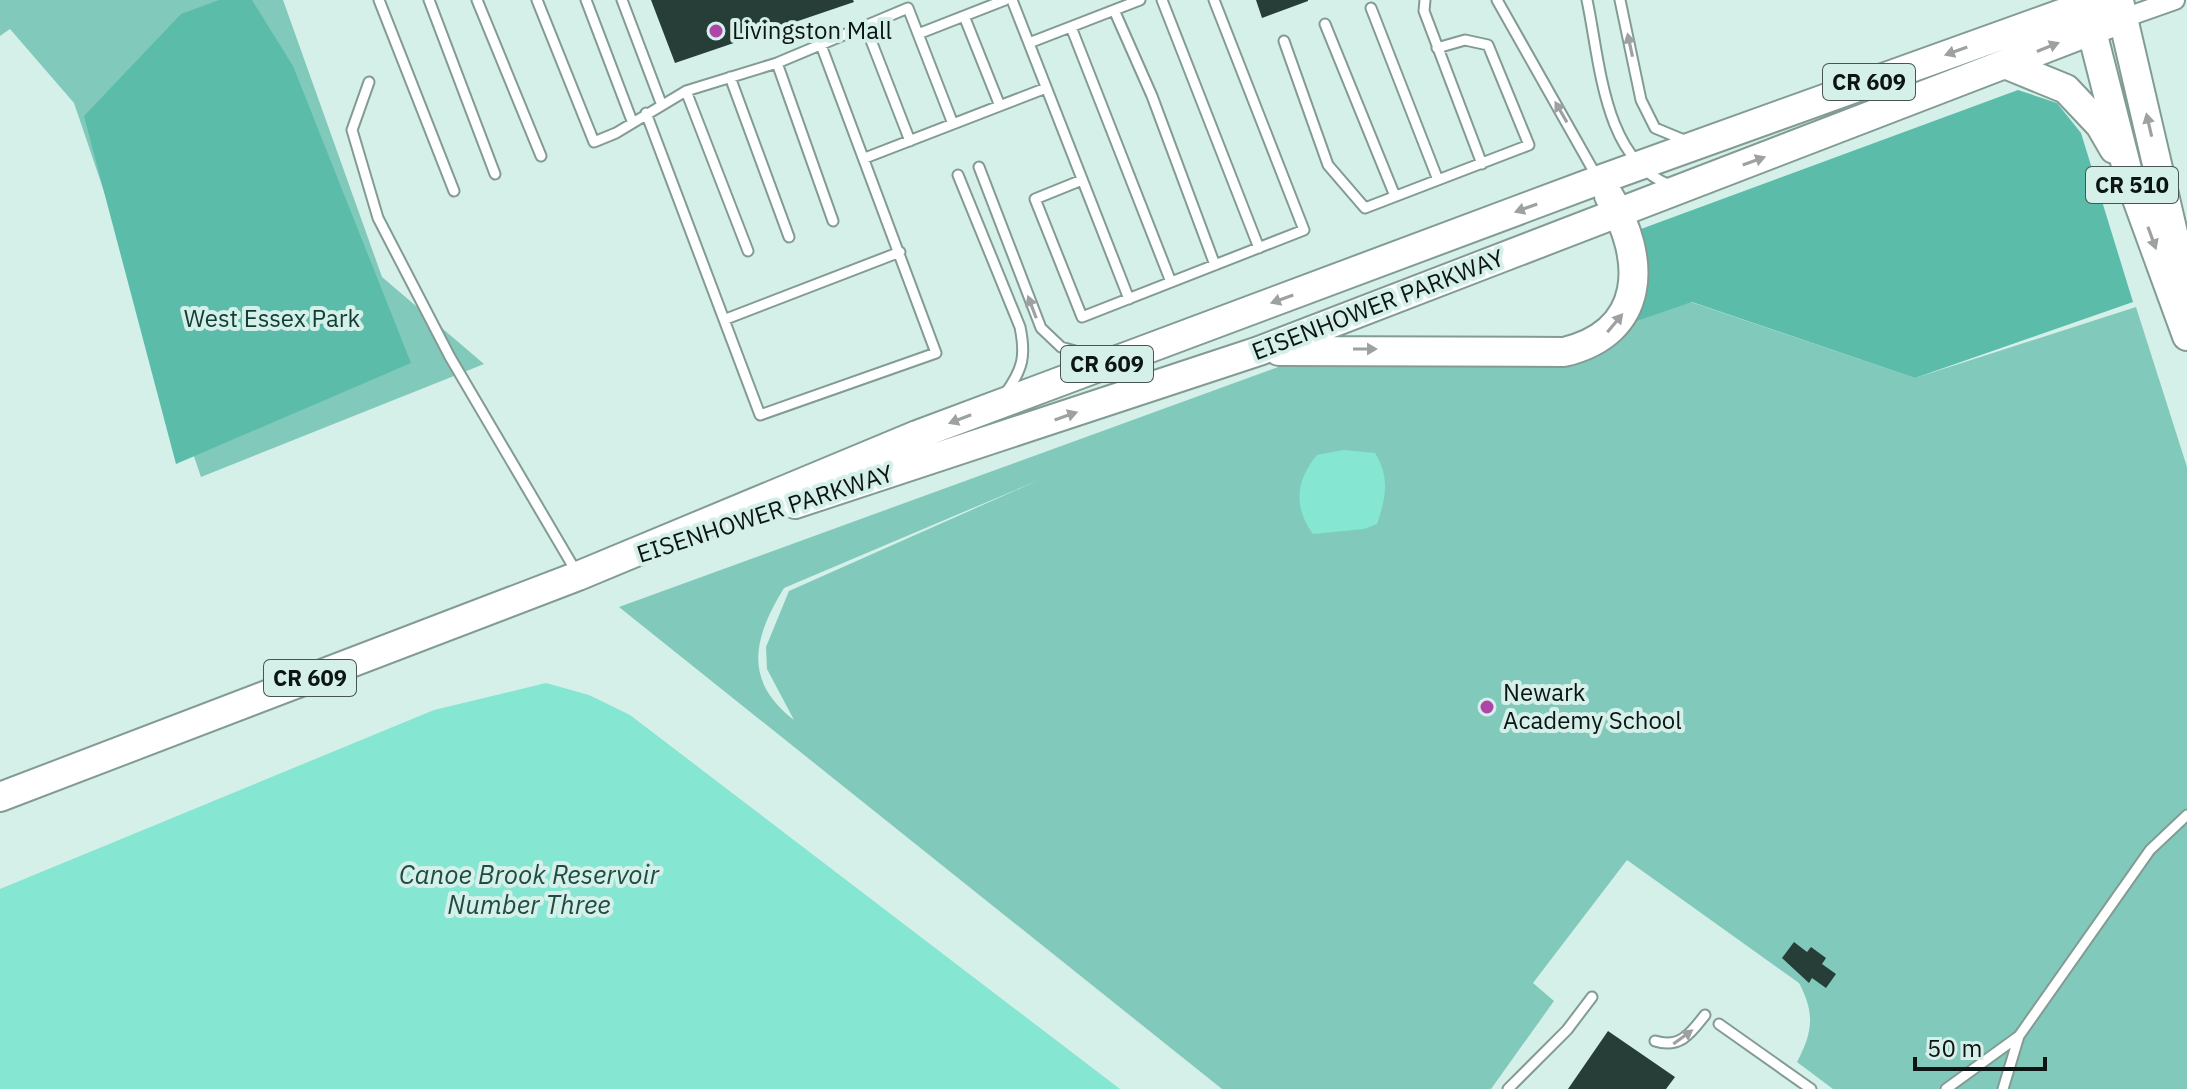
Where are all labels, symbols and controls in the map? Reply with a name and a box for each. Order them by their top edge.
place label: Livingston Mall [732,14,892,46]
marker: Livingston Mall [707,22,725,40]
one-way arrow [1623,32,1636,57]
one-way arrow [2036,40,2060,53]
one-way arrow [1944,45,1968,58]
road number: CR 609 [1823,64,1915,100]
one-way arrow [1554,101,1567,124]
one-way arrow [2143,113,2155,138]
one-way arrow [1742,155,1766,167]
road number: CR 510 [2086,167,2178,203]
one-way arrow [1514,202,1538,214]
one-way arrow [2146,226,2158,250]
street label: EISENHOWER PARKWAY [1247,241,1508,367]
one-way arrow [1270,293,1294,305]
one-way arrow [1026,295,1038,319]
park label: West Essex Park [184,302,361,334]
one-way arrow [1606,313,1623,333]
one-way arrow [1353,343,1378,355]
road number: CR 609 [1061,346,1153,382]
one-way arrow [1054,410,1078,422]
one-way arrow [948,413,972,426]
street label: EISENHOWER PARKWAY [632,456,897,570]
road number: CR 609 [264,660,356,696]
place label: Newark Academy School [1503,676,1682,736]
marker: Newark Academy School [1478,698,1496,716]
water label: Canoe Brook Reservoir Number Three [399,857,660,921]
scale bar [1915,1021,2045,1071]
one-way arrow [1672,1029,1694,1045]
text: 50 m [1927,1032,1982,1064]

